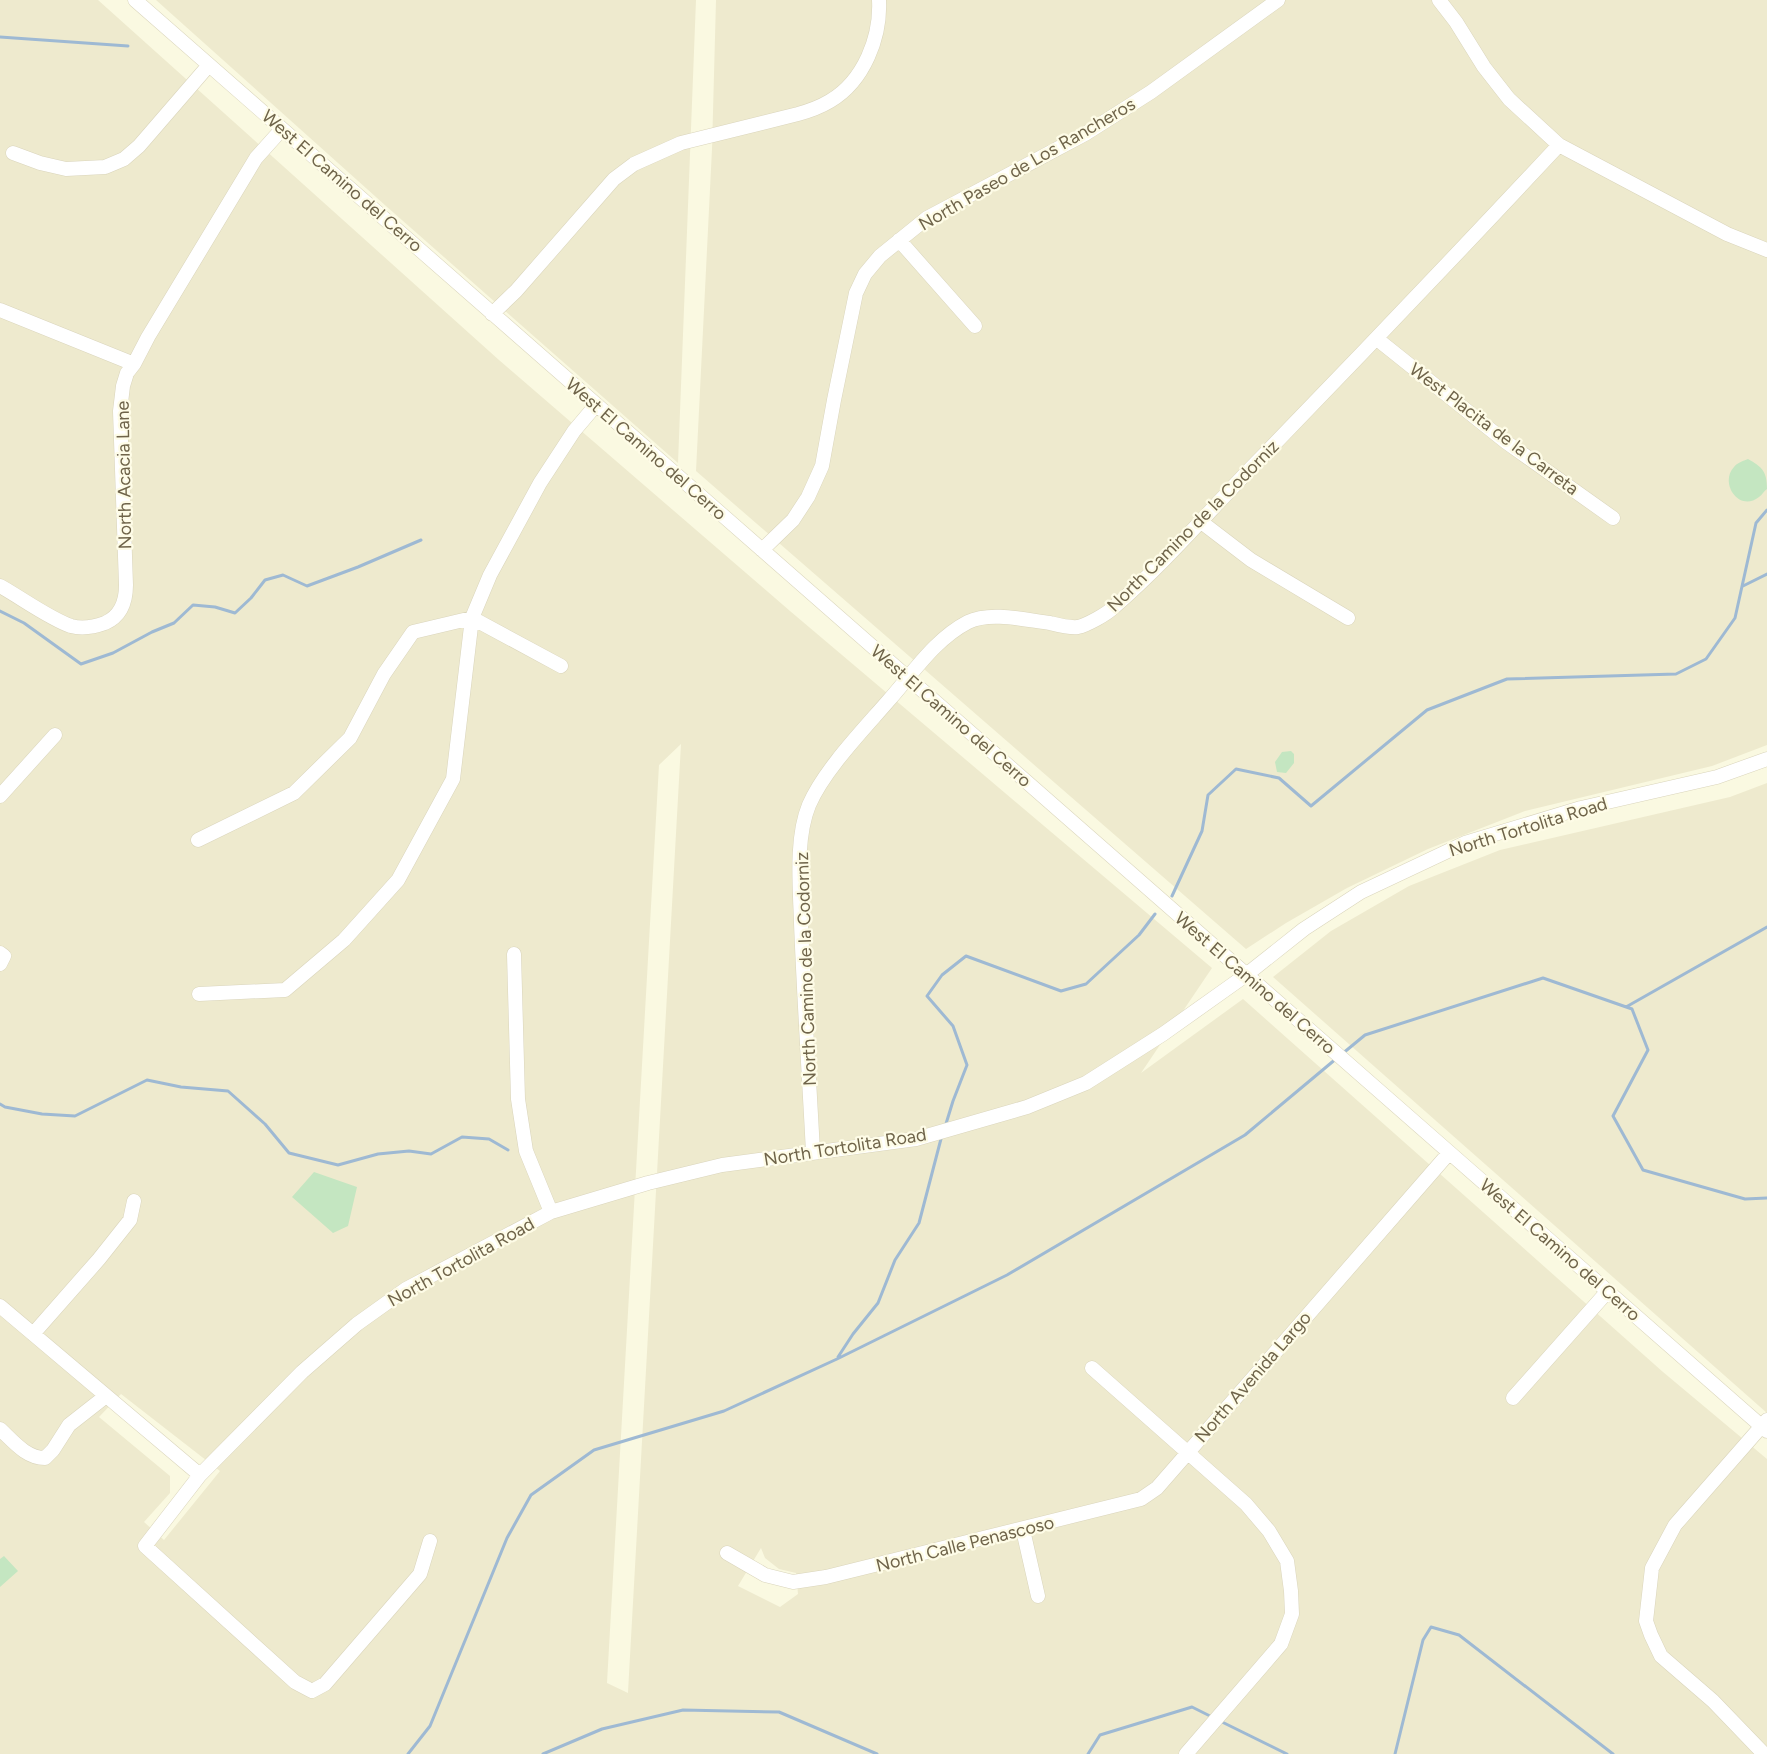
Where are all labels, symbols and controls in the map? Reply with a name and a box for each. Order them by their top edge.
street label: North Paseo de Los Rancheros [915,93,1139,235]
street label: West El Camino del Cerro [257,105,427,257]
street label: West Placita de la Carreta [1405,358,1583,500]
street label: West El Camino del Cerro [561,373,731,525]
street label: North Acacia Lane [112,400,136,550]
street label: North Camino de la Codorniz [1102,435,1284,617]
street label: West El Camino del Cerro [866,640,1036,792]
street label: North Tortolita Road [1446,792,1610,862]
street label: North Camino de la Codorniz [791,851,821,1086]
street label: West El Camino del Cerro [1170,907,1340,1059]
street label: North Tortolita Road [762,1123,928,1171]
street label: West El Camino del Cerro [1475,1174,1645,1326]
street label: North Tortolita Road [384,1213,538,1311]
street label: North Avenida Largo [1190,1307,1316,1447]
street label: North Calle Penascoso [874,1511,1056,1577]

